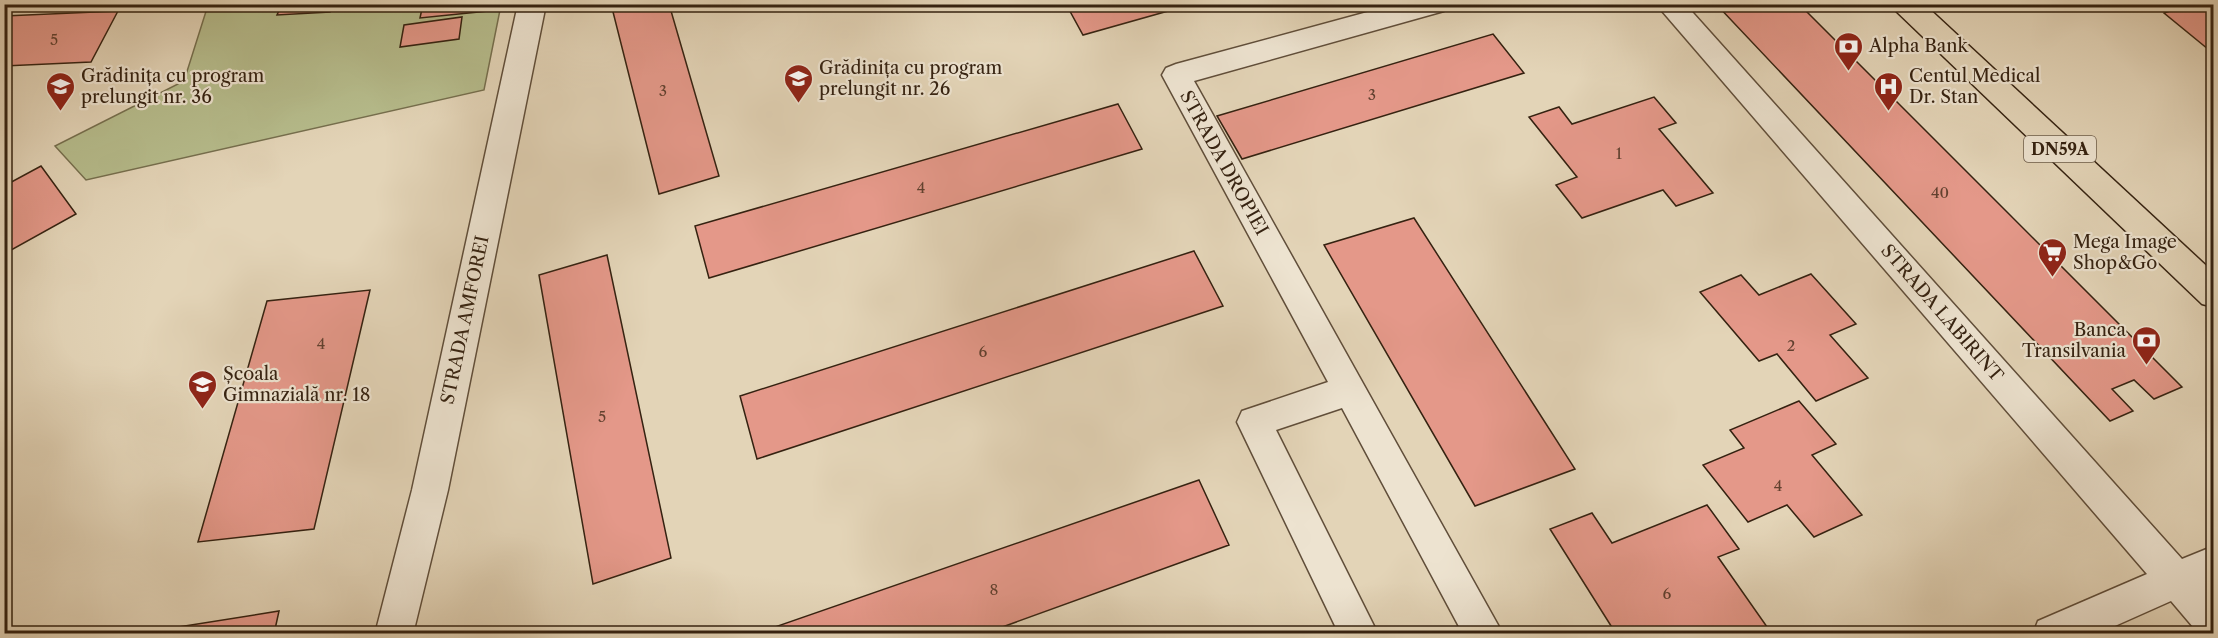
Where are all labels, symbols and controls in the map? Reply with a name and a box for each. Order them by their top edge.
house number: 5 [50,30,58,49]
bank icon: Alpha Bank [1832,30,1864,72]
place label: Alpha Bank [1868,35,1969,57]
place label: Grădinița cu program prelungit nr. 26 [819,57,1002,100]
school or university icon: Grădinița cu program prelungit nr. 26 [782,62,814,104]
place label: Grădinița cu program prelungit nr. 36 [81,65,264,108]
place label: Centul Medical Dr. Stan [1909,65,2040,108]
school or university icon: Grădinița cu program prelungit nr. 36 [44,70,76,112]
hospital icon: Centul Medical Dr. Stan [1872,70,1904,112]
house number: 3 [659,81,667,100]
house number: 3 [1368,85,1376,104]
street label: STRADA DROPIEI [1175,87,1273,239]
road number: DN59A [2024,136,2096,162]
house number: 1 [1616,144,1623,163]
house number: 4 [917,178,925,197]
house number: 40 [1931,183,1949,202]
place label: Mega Image Shop&Go [2073,231,2177,274]
street label: STRADA AMFOREI [436,234,494,406]
supermarket icon: Mega Image Shop&Go [2036,236,2068,278]
street label: STRADA LABIRINT [1876,240,2008,387]
place label: Banca Transilvania [2022,319,2126,362]
bank icon: Banca Transilvania [2131,324,2163,366]
house number: 4 [317,334,325,353]
house number: 2 [1787,336,1795,355]
house number: 6 [979,342,988,361]
place label: Școala Gimnazială nr. 18 [223,363,370,406]
school or university icon: Școala Gimnazială nr. 18 [186,368,218,410]
house number: 5 [598,407,606,426]
house number: 4 [1774,476,1782,495]
house number: 8 [990,580,999,599]
house number: 6 [1663,584,1672,603]

